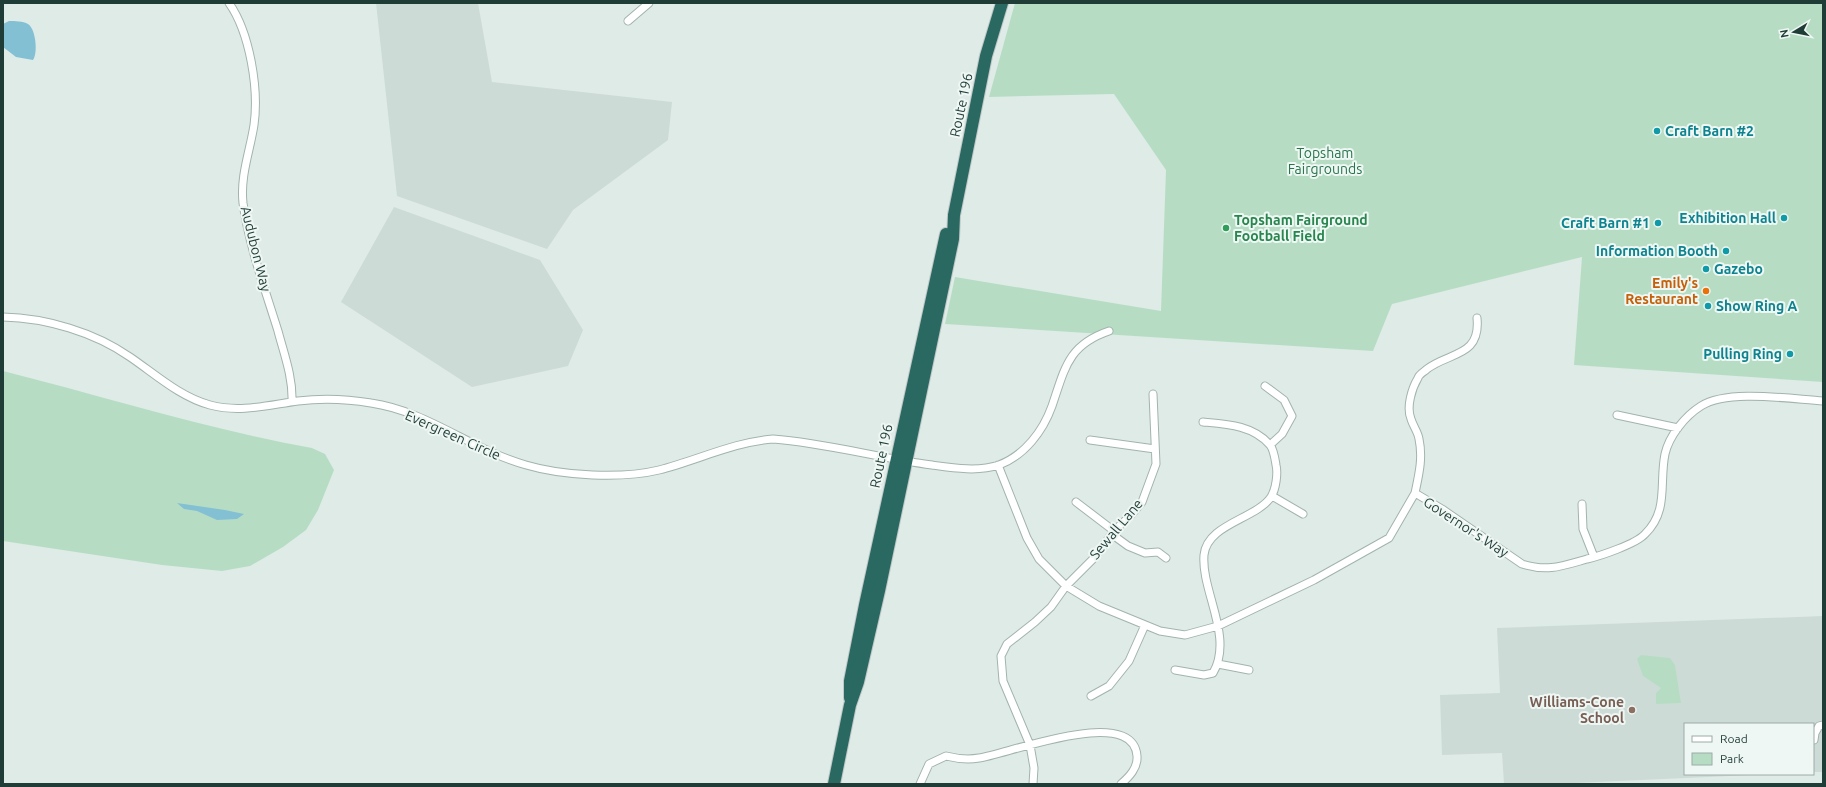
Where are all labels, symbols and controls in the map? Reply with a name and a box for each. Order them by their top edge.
north arrow [1774,12,1814,52]
text: N [1778,29,1791,39]
street label: Route 196 [946,71,976,138]
place label: Craft Barn #2 [1665,123,1754,139]
marker: Craft Barn #2 [1652,126,1662,136]
park label: Topsham Fairgrounds [1288,145,1362,177]
street label: Audubon Way [238,205,274,294]
place label: Exhibition Hall [1679,210,1776,226]
place label: Topsham Fairground Football Field [1234,212,1368,244]
marker: Exhibition Hall [1779,213,1789,223]
place label: Craft Barn #1 [1561,215,1650,231]
marker: Craft Barn #1 [1653,218,1663,228]
marker: Topsham Fairground Football Field [1221,223,1231,233]
place label: Information Booth [1596,243,1718,259]
marker: Information Booth [1721,246,1731,256]
place label: Gazebo [1714,261,1763,277]
marker: Gazebo [1701,264,1711,274]
place label: Emily's Restaurant [1625,275,1698,307]
marker: Emily's Restaurant [1701,286,1711,296]
place label: Show Ring A [1716,298,1798,314]
marker: Show Ring A [1703,301,1713,311]
place label: Pulling Ring [1703,346,1782,362]
marker: Pulling Ring [1785,349,1795,359]
street label: Evergreen Circle [403,407,503,463]
street label: Route 196 [866,422,896,489]
street label: Governor's Way [1421,494,1512,561]
street label: Sewall Lane [1086,496,1146,562]
place label: Williams-Cone School [1529,694,1624,726]
marker: Williams-Cone School [1627,705,1637,715]
legend [1684,723,1814,775]
text: Road [1720,732,1748,745]
text: Park [1720,752,1744,765]

